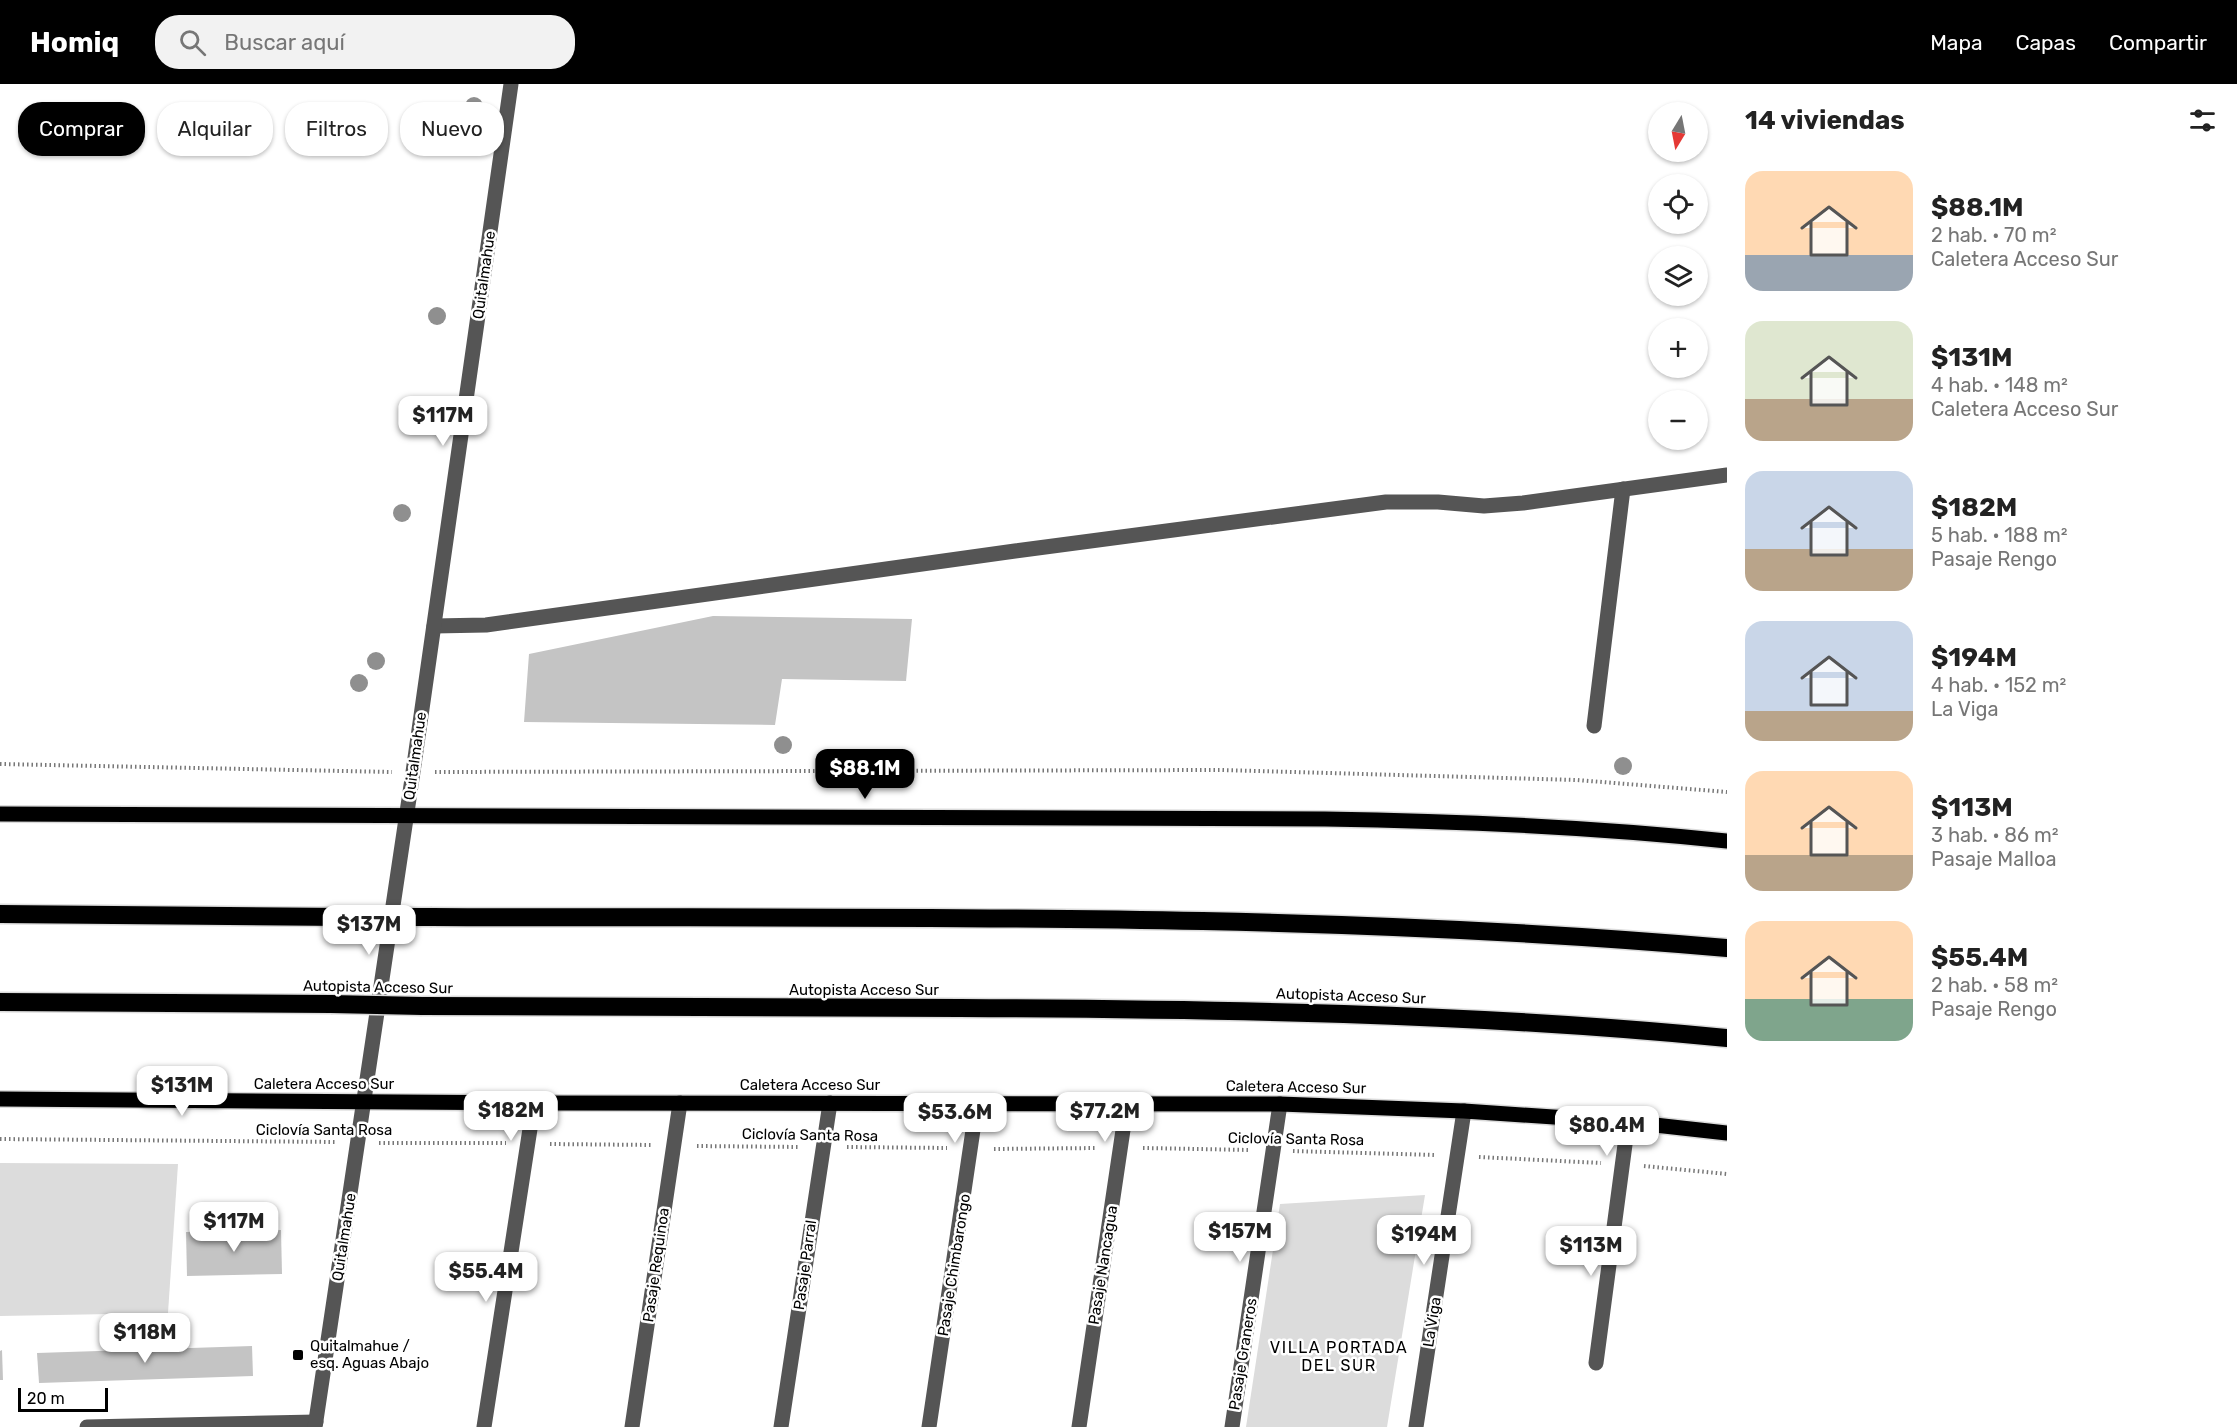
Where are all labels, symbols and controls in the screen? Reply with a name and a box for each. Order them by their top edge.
search box [155,15,575,69]
text: Homiq [30,26,119,59]
icon: search [176,26,209,59]
text: Buscar aquí [224,29,345,56]
text: Mapa [1930,30,1983,55]
text: Capas [2016,30,2076,55]
text: Compartir [2109,30,2207,55]
chip: Comprar [18,102,145,156]
chip: Alquilar [157,102,273,156]
chip: Filtros [285,102,388,156]
chip: Nuevo [400,102,504,156]
north arrow [1648,102,1708,162]
map controls [1648,102,1708,450]
icon: filters [2186,104,2219,137]
text: 14 viviendas [1745,105,1905,136]
button: locate [1648,174,1708,234]
text: $88.1M [1931,192,2024,223]
icon: home [1793,195,1865,267]
text: 2 hab. · 70 m² [1931,223,2056,247]
street label: Quitalmahue [469,230,499,320]
button: layers [1648,246,1708,306]
text: Caletera Acceso Sur [1931,247,2118,271]
button: + [1648,318,1708,378]
text: $131M [1931,342,2013,373]
icon: home [1793,345,1865,417]
text: 4 hab. · 148 m² [1931,373,2068,397]
button: − [1648,390,1708,450]
pin: $117M [401,396,485,447]
text: Caletera Acceso Sur [1931,397,2118,421]
text: $117M [412,403,474,427]
text: $182M [1931,492,2017,523]
icon: home [1793,495,1865,567]
text: 5 hab. · 188 m² [1931,523,2068,547]
text: Pasaje Rengo [1931,547,2057,571]
text: $194M [1931,642,2017,673]
icon: home [1793,645,1865,717]
text: 4 hab. · 152 m² [1931,673,2066,697]
text: La Viga [1931,697,1999,721]
street label: Quitalmahue [400,711,430,801]
pin: $88.1M [816,749,914,800]
text: $88.1M [829,756,901,780]
text: $113M [1931,792,2013,823]
icon: home [1793,795,1865,867]
text: 3 hab. · 86 m² [1931,823,2059,847]
text: Pasaje Malloa [1931,847,2056,871]
pin: $137M [327,905,411,956]
text: $137M [337,912,401,936]
text: $55.4M [1931,942,2028,973]
icon: home [1793,945,1865,1017]
text: 2 hab. · 58 m² [1931,973,2058,997]
street label: Autopista Acceso Sur [303,977,453,997]
street label: Autopista Acceso Sur [789,981,939,999]
street label: Autopista Acceso Sur [1276,984,1427,1008]
text: Pasaje Rengo [1931,997,2057,1021]
pin: $131M [140,1066,224,1117]
text: $131M [151,1073,213,1097]
street label: Caletera Acceso Sur [254,1075,395,1093]
street label: Caletera Acceso Sur [740,1076,881,1094]
street label: Caletera Acceso Sur [1226,1077,1367,1097]
pin: $182M [469,1091,553,1142]
pin: $77.2M [1056,1092,1154,1143]
pin: $53.6M [906,1093,1004,1144]
text: $182M [478,1098,544,1122]
text: $77.2M [1070,1099,1140,1123]
text: $53.6M [918,1100,992,1124]
pin: $80.4M [1558,1106,1656,1157]
text: $80.4M [1569,1113,1645,1137]
street label: Ciclovía Santa Rosa [256,1121,392,1139]
street label: Ciclovía Santa Rosa [742,1125,878,1145]
street label: Ciclovía Santa Rosa [1228,1129,1364,1149]
street label: Quitalmahue [328,1192,360,1282]
street label: Pasaje Chimbarongo [934,1193,974,1337]
pin: $117M [192,1202,276,1253]
street label: Pasaje Nancagua [1085,1204,1121,1326]
street label: Pasaje Requinoa [639,1207,673,1323]
text: $117M [203,1209,265,1233]
pin: $157M [1198,1212,1282,1263]
pin: $194M [1382,1215,1466,1266]
street label: Pasaje Parral [790,1219,820,1311]
text: $157M [1208,1219,1272,1243]
text: $194M [1391,1222,1457,1246]
pin: $113M [1549,1226,1633,1277]
text: $113M [1560,1233,1622,1257]
pin: $55.4M [437,1252,535,1303]
text: $55.4M [449,1259,523,1283]
street label: Pasaje Graneros [1225,1296,1261,1411]
street label: La Viga [1419,1296,1445,1348]
pin: $118M [103,1313,187,1364]
text: $118M [113,1320,177,1344]
place label: Quitalmahue / esq. Aguas Abajo [310,1337,429,1372]
district label: VILLA PORTADA DEL SUR [1270,1338,1408,1375]
marker: Quitalmahue / esq. Aguas Abajo [291,1348,305,1362]
scale bar [18,1385,108,1412]
text: 20 m [27,1389,65,1408]

